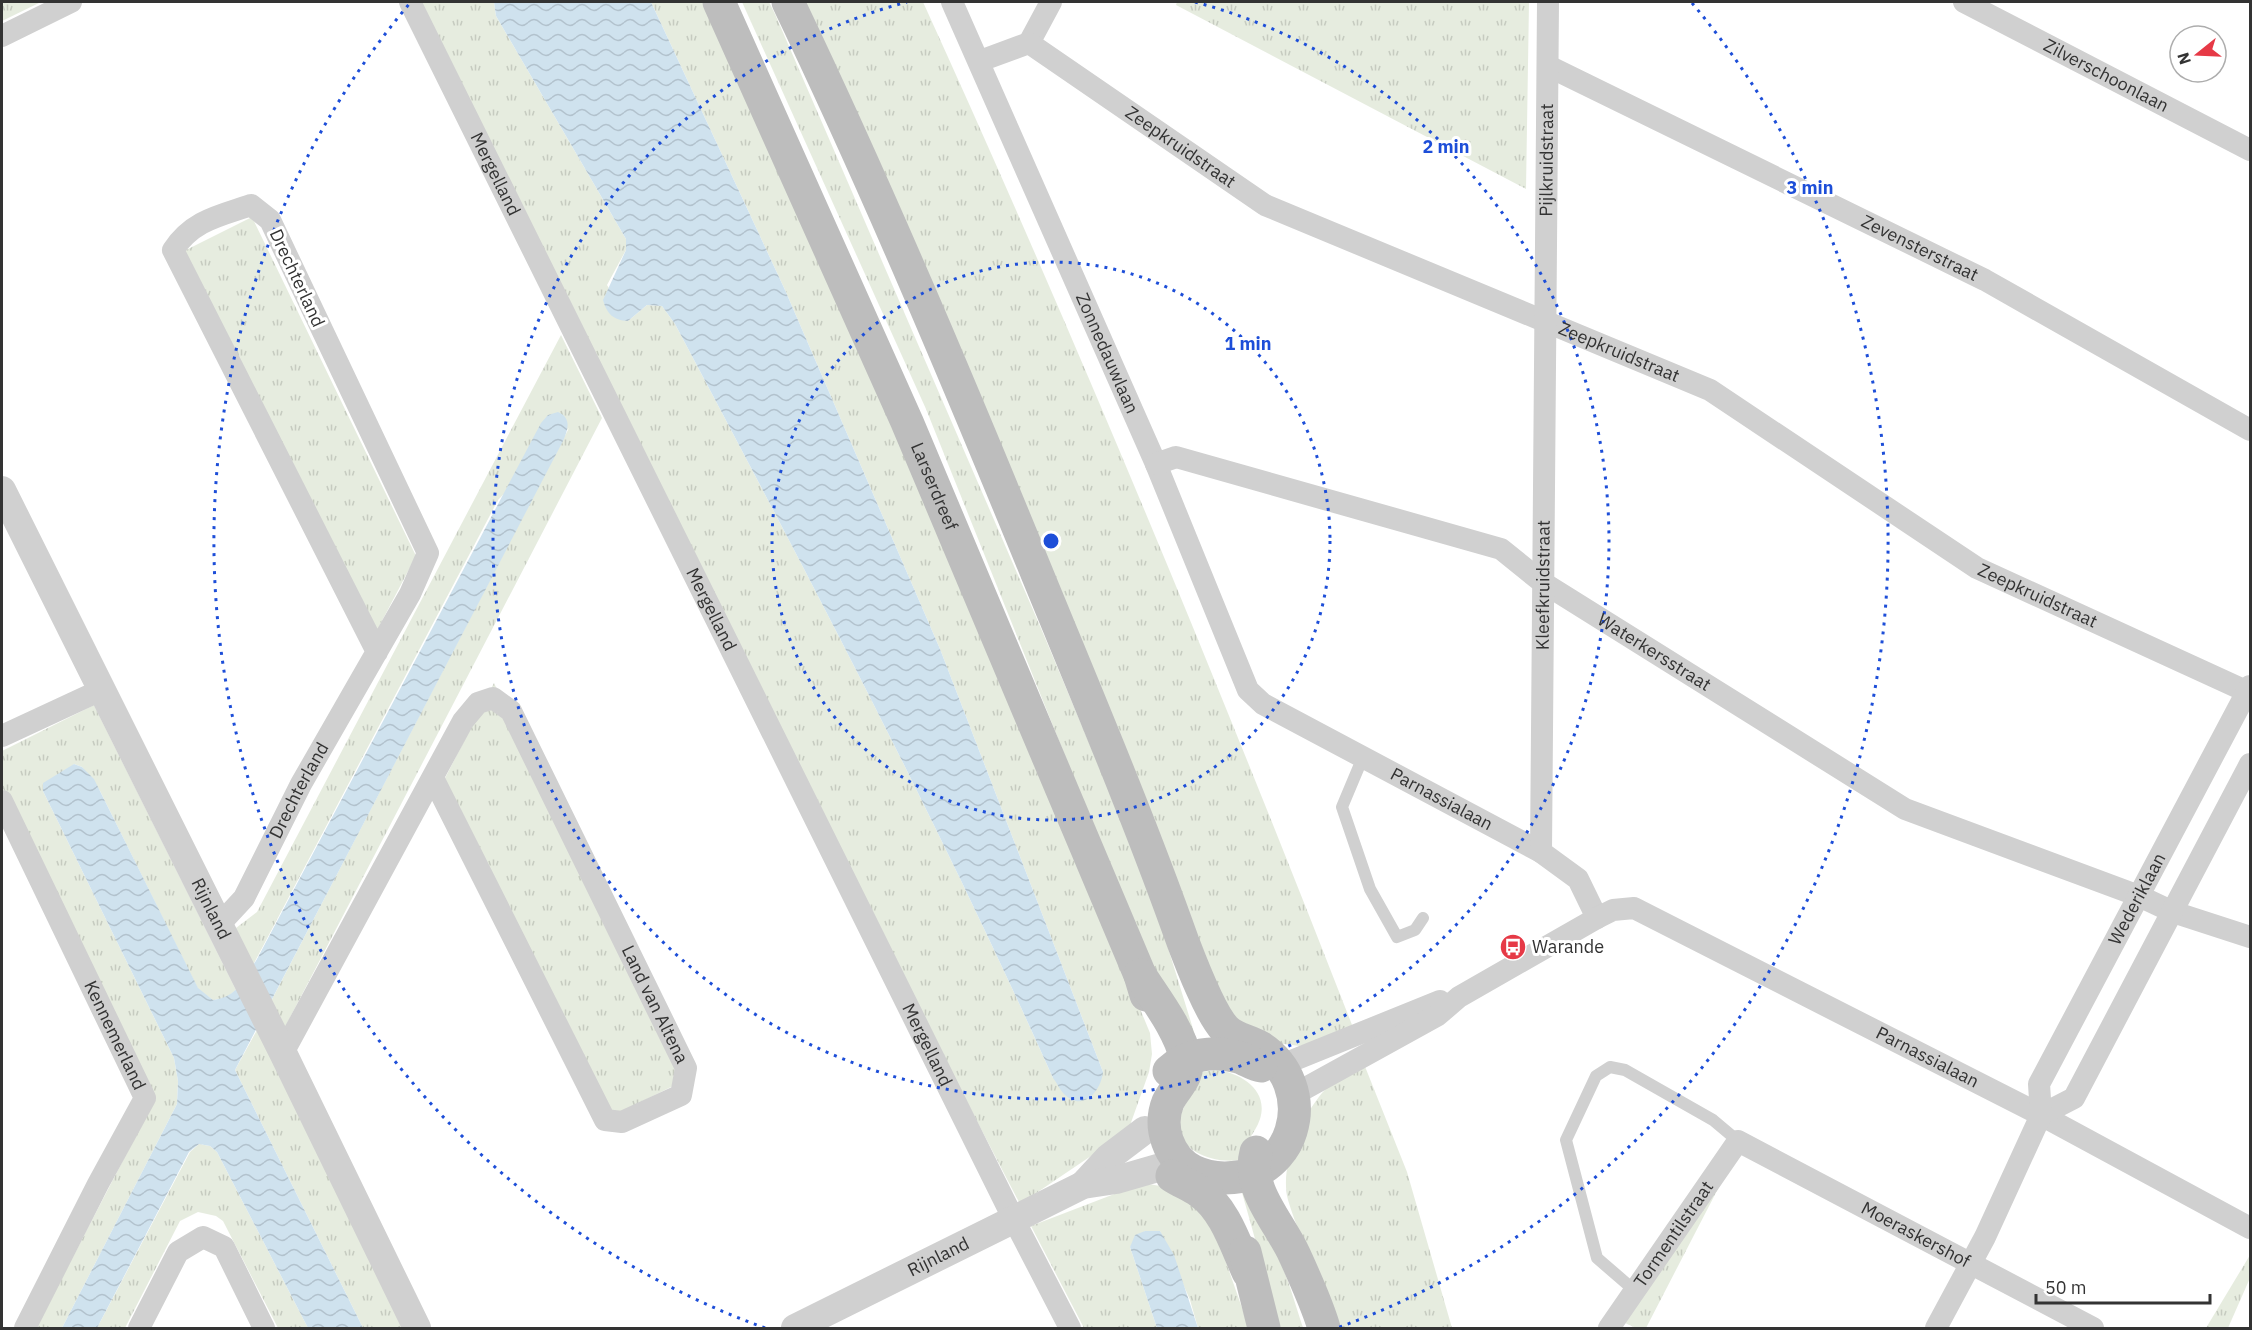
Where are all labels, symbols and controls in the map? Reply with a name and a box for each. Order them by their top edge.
north arrow [2168,24,2228,84]
street label: Zilverschoonlaan [2040,33,2173,117]
text: N [2172,50,2195,67]
street label: Zeepkruidstraat [1121,101,1240,193]
street label: Pijlkruidstraat [1534,103,1558,217]
street label: Mergelland [465,128,526,219]
text: 2 min [1422,135,1470,158]
text: 3 min [1786,176,1834,199]
street label: Zevensterstraat [1858,209,1982,286]
street label: Drechterland [265,225,330,331]
street label: Zonnedauwlaan [1071,289,1144,417]
street label: Zeepkruidstraat [1555,316,1683,387]
text: 1 min [1224,332,1272,355]
street label: Larserdreef [906,439,963,534]
street label: Kleefkruidstraat [1531,520,1555,650]
centre of rings [1041,531,1061,551]
street label: Zeepkruidstraat [1974,558,2101,633]
street label: Mergelland [681,564,742,655]
street label: Waterkersstraat [1593,608,1716,696]
street label: Drechterland [264,738,334,842]
street label: Parnassialaan [1387,762,1497,835]
street label: Wederiklaan [2103,849,2170,949]
street label: Rijnland [186,874,236,943]
bus stop icon: Warande [1498,932,1528,962]
place label: Warande [1532,935,1604,958]
street label: Land van Altena [617,941,694,1068]
street label: Kennemerland [79,977,151,1093]
street label: Mergelland [897,999,958,1090]
street label: Parnassialaan [1872,1021,1983,1093]
street label: Tormentilstraat [1629,1176,1718,1292]
street label: Moeraskershof [1857,1196,1975,1272]
street label: Rijnland [903,1231,973,1281]
scale bar [2036,1267,2210,1305]
text: 50 m [2045,1276,2087,1299]

